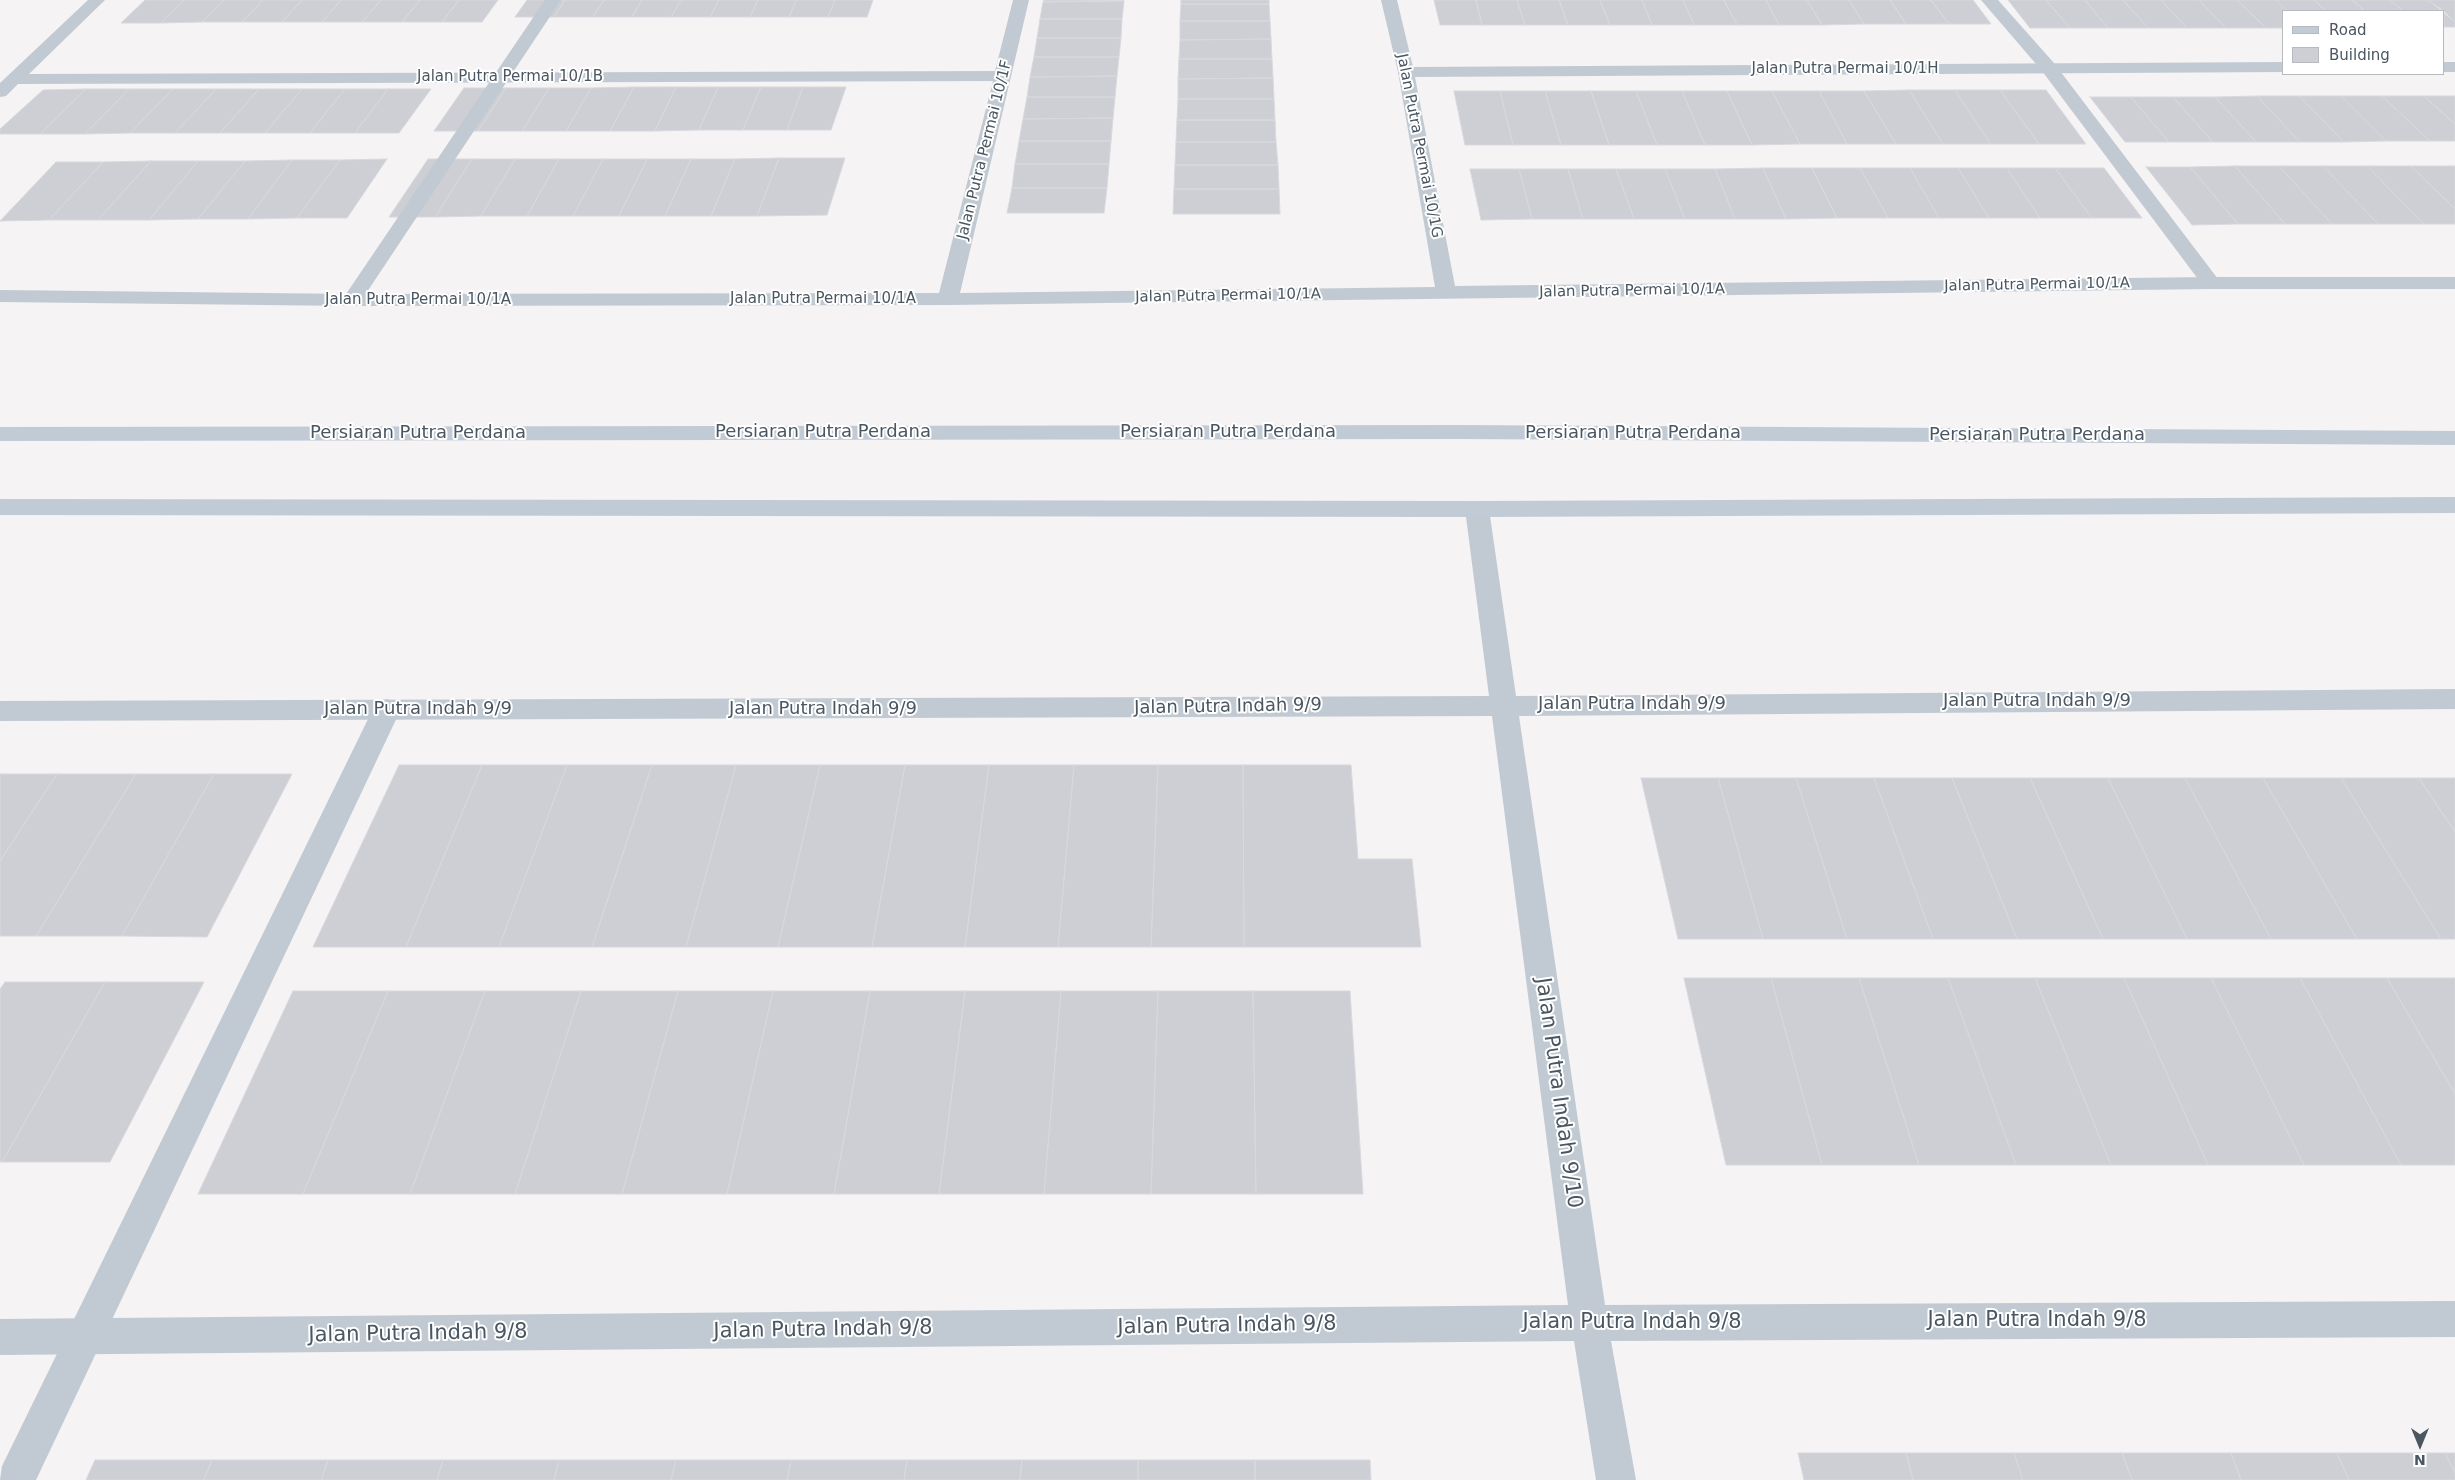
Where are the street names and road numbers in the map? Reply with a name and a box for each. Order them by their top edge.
street label: Jalan Putra Permai 10/1G [1392,52,1446,240]
street label: Jalan Putra Permai 10/1F [954,58,1016,242]
street label: Jalan Putra Permai 10/1H [1752,60,1938,78]
street label: Jalan Putra Permai 10/1B [417,68,603,86]
street label: Jalan Putra Permai 10/1A [1944,274,2130,296]
street label: Jalan Putra Permai 10/1A [1539,280,1725,302]
street label: Jalan Putra Permai 10/1A [1135,285,1321,307]
street label: Jalan Putra Permai 10/1A [730,290,916,308]
street label: Jalan Putra Permai 10/1A [325,291,511,309]
street label: Persiaran Putra Perdana [715,421,931,443]
street label: Persiaran Putra Perdana [1120,421,1336,443]
street label: Persiaran Putra Perdana [310,422,526,444]
street label: Persiaran Putra Perdana [1525,422,1741,444]
street label: Persiaran Putra Perdana [1929,424,2145,446]
street label: Jalan Putra Indah 9/9 [1943,690,2131,712]
street label: Jalan Putra Indah 9/9 [1538,693,1726,715]
street label: Jalan Putra Indah 9/9 [1134,695,1322,719]
street label: Jalan Putra Indah 9/9 [324,698,512,720]
street label: Jalan Putra Indah 9/9 [729,698,917,720]
street label: Jalan Putra Indah 9/10 [1529,976,1587,1210]
street label: Jalan Putra Indah 9/8 [1927,1308,2147,1334]
street label: Jalan Putra Indah 9/8 [1522,1310,1742,1336]
street label: Jalan Putra Indah 9/8 [1117,1311,1337,1341]
street label: Jalan Putra Indah 9/8 [713,1315,933,1345]
street label: Jalan Putra Indah 9/8 [308,1319,528,1349]

